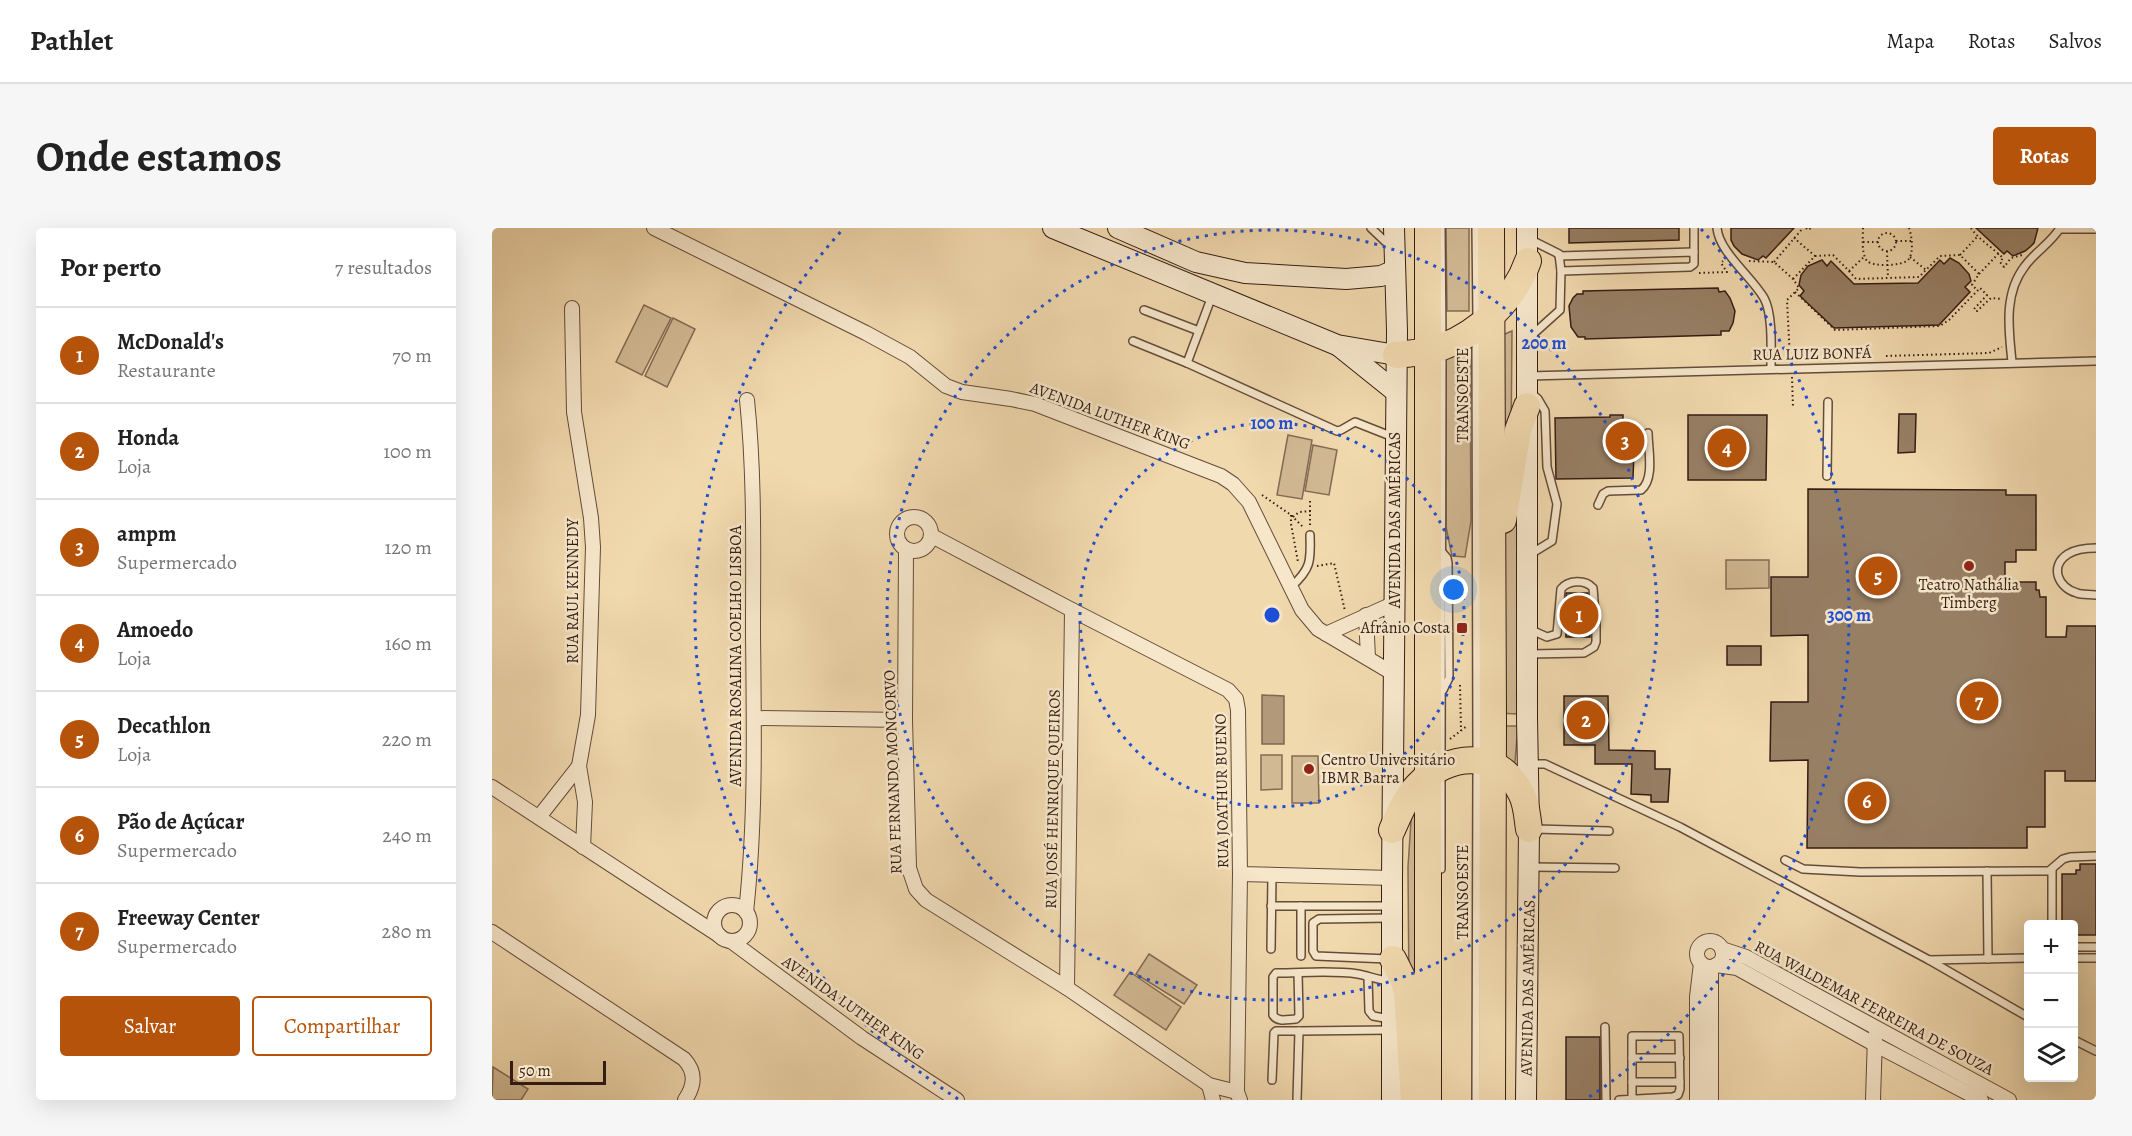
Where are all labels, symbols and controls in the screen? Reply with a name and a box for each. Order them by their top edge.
text: Pathlet [30,22,113,60]
text: Mapa [1886,27,1935,55]
text: Rotas [1968,27,2015,55]
text: Salvos [2048,27,2102,55]
button: Rotas [1993,127,2096,185]
text: Onde estamos [36,128,282,185]
text: Por perto [60,250,161,285]
text: 7 resultados [335,254,432,281]
text: McDonald's [117,327,224,357]
text: 200 m [1521,331,1567,355]
text: 1 [76,342,83,369]
text: 70 m [392,342,432,369]
street label: RUA LUIZ BONFÁ [1752,342,1872,366]
street label: TRANSOESTE [1452,347,1474,443]
text: Restaurante [117,357,216,384]
street label: AVENIDA LUTHER KING [1026,376,1193,455]
text: 100 m [1251,411,1293,435]
pin: 3 [1606,418,1644,464]
text: Honda [117,423,179,453]
pin: 4 [1708,426,1746,470]
street label: AVENIDA DAS AMÉRICAS [1384,432,1406,609]
text: 2 [75,438,84,465]
text: 100 m [383,438,432,465]
text: Loja [117,453,151,480]
street label: RUA RAUL KENNEDY [562,518,584,664]
text: ampm [117,519,176,549]
street label: AVENIDA ROSALINA COELHO LISBOA [725,525,747,788]
text: 3 [75,534,84,561]
text: 120 m [384,534,432,561]
text: Supermercado [117,549,237,576]
pin: 5 [1858,554,1898,598]
marker: Teatro Nathália Timberg [1962,559,1976,573]
place label: Teatro Nathália Timberg [1919,574,2020,614]
your location [1439,575,1468,604]
pin: 1 [1560,592,1598,638]
text: 300 m [1827,603,1871,627]
centre of rings [1262,605,1282,625]
text: Amoedo [117,615,193,645]
place label: Afrânio Costa [1360,617,1451,639]
marker: Afrânio Costa [1455,621,1469,635]
text: 4 [75,630,84,657]
text: 160 m [385,630,432,657]
text: Loja [117,645,151,672]
street label: RUA FERNANDO MONCORVO [878,670,908,874]
pin: 7 [1960,678,1998,724]
street label: RUA JOSÉ HENRIQUE QUEIROS [1040,689,1066,909]
pin: 2 [1566,698,1606,742]
text: Decathlon [117,711,211,741]
street label: RUA JOATHUR BUENO [1210,713,1234,869]
text: 5 [75,726,84,753]
text: 220 m [382,726,432,753]
text: Loja [117,741,151,768]
place label: Centro Universitário IBMR Barra [1321,749,1455,789]
marker: Centro Universitário IBMR Barra [1302,762,1316,776]
pin: 6 [1848,778,1886,824]
text: Pão de Açúcar [117,807,245,837]
text: 6 [75,822,84,849]
text: 240 m [382,822,432,849]
text: Supermercado [117,837,237,864]
street label: TRANSOESTE [1452,844,1474,940]
street label: AVENIDA DAS AMÉRICAS [1515,900,1541,1077]
text: Freeway Center [117,903,260,933]
text: 7 [75,918,84,945]
text: 280 m [382,918,432,945]
map controls [2024,920,2078,1082]
button: + [2024,920,2078,974]
text: Supermercado [117,933,237,960]
street label: RUA WALDEMAR FERREIRA DE SOUZA [1750,935,1998,1081]
street label: AVENIDA LUTHER KING [777,950,929,1065]
button: − [2024,974,2078,1028]
button: Salvar [60,996,240,1056]
button: Compartilhar [252,996,432,1056]
button: layers [2024,1028,2078,1082]
scale bar [510,1058,606,1086]
text: 50 m [519,1060,551,1082]

